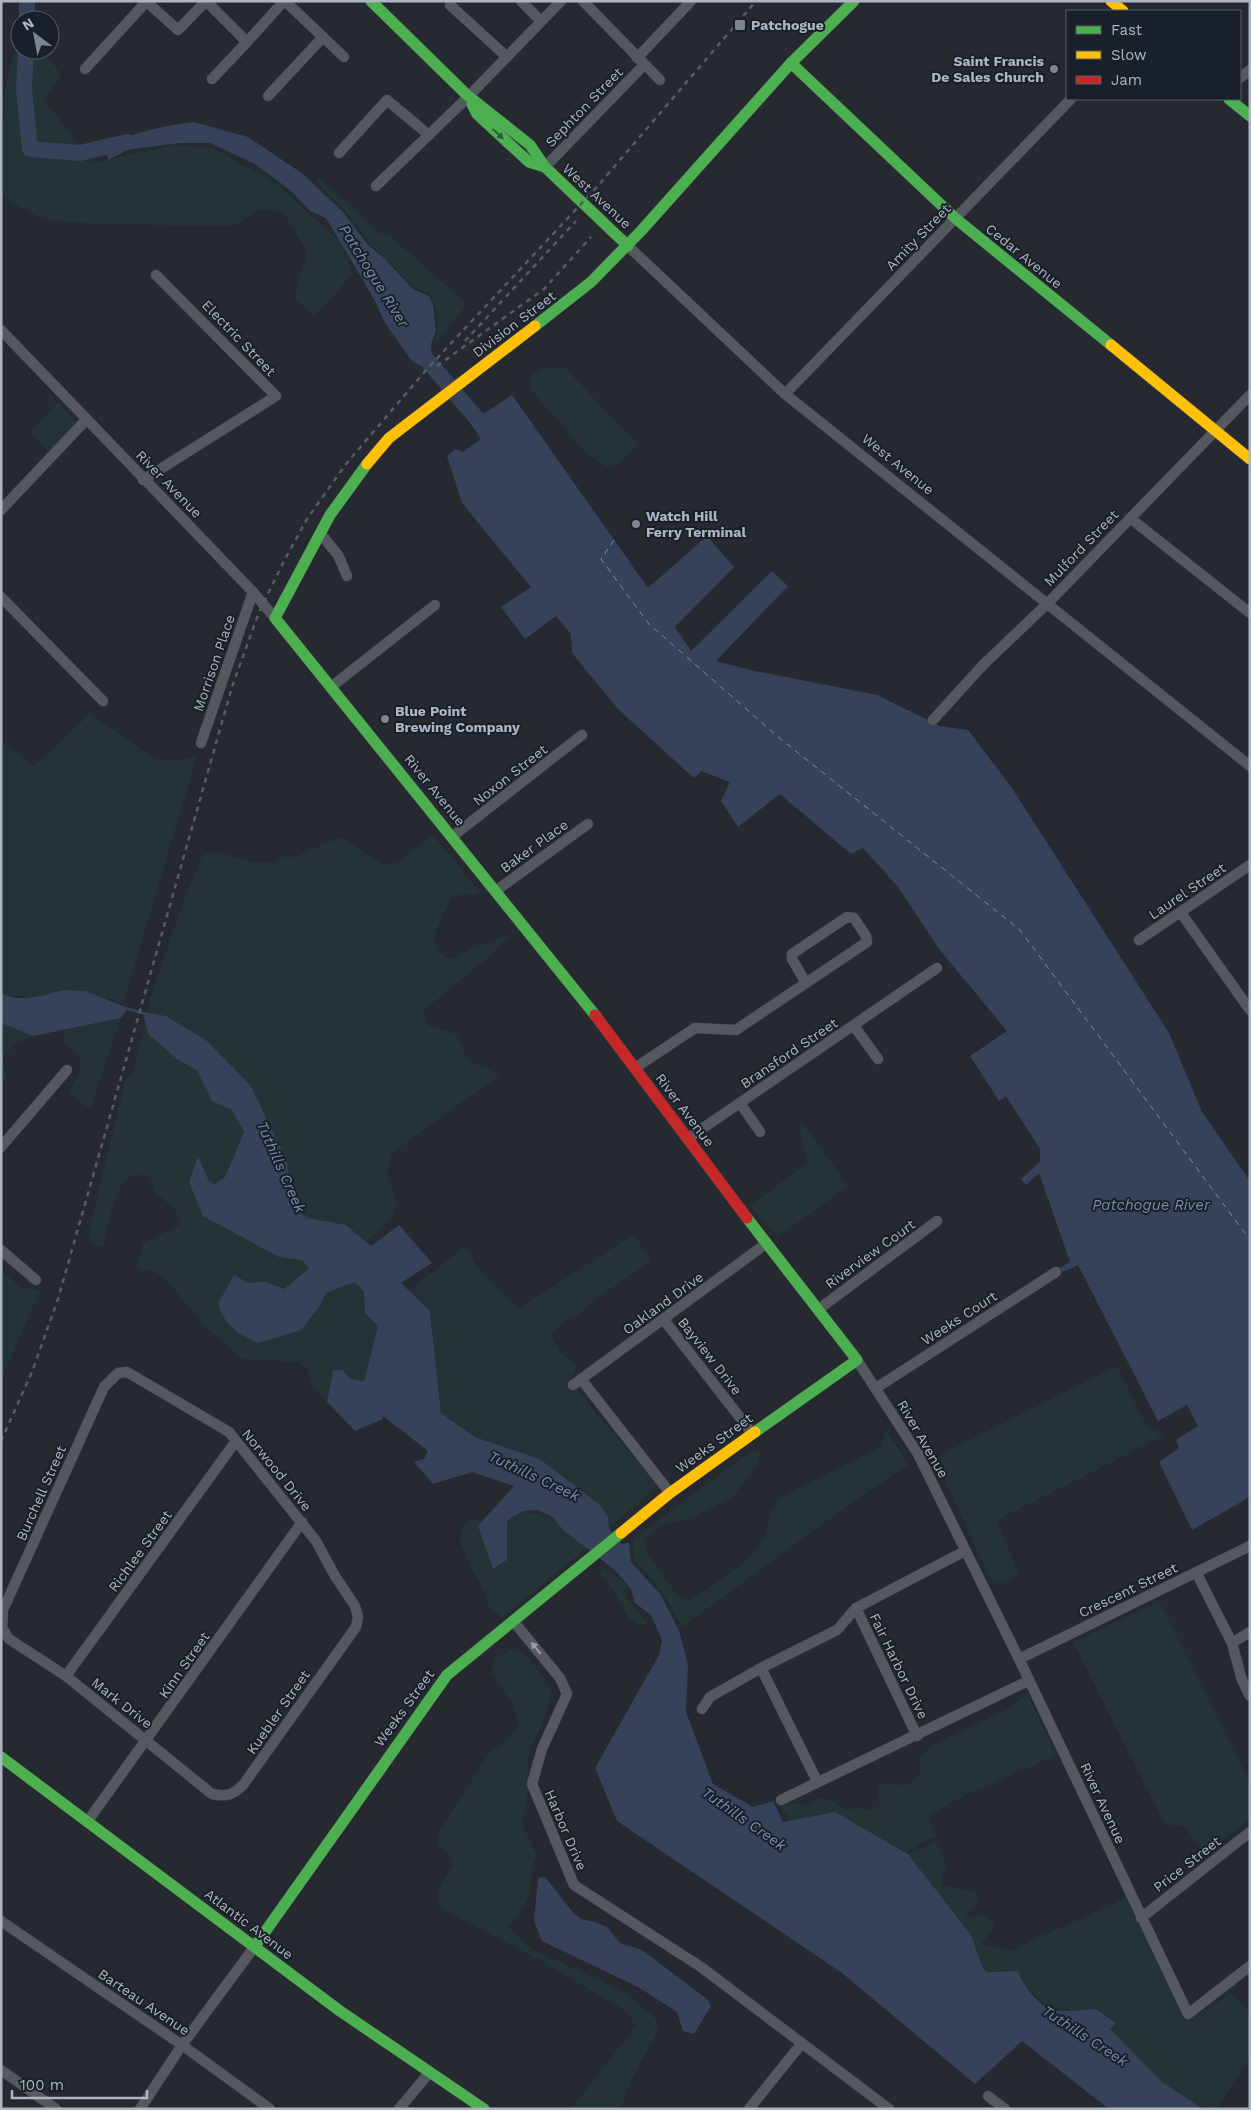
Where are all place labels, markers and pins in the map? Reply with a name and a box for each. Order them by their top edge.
place label: Patchogue [751,17,824,33]
marker: Patchogue [733,18,747,32]
place label: Saint Francis De Sales Church [931,53,1045,85]
marker: Saint Francis De Sales Church [1048,63,1060,75]
place label: Watch Hill Ferry Terminal [646,508,746,540]
marker: Watch Hill Ferry Terminal [630,518,642,530]
place label: Blue Point Brewing Company [395,703,520,735]
marker: Blue Point Brewing Company [379,713,391,725]

